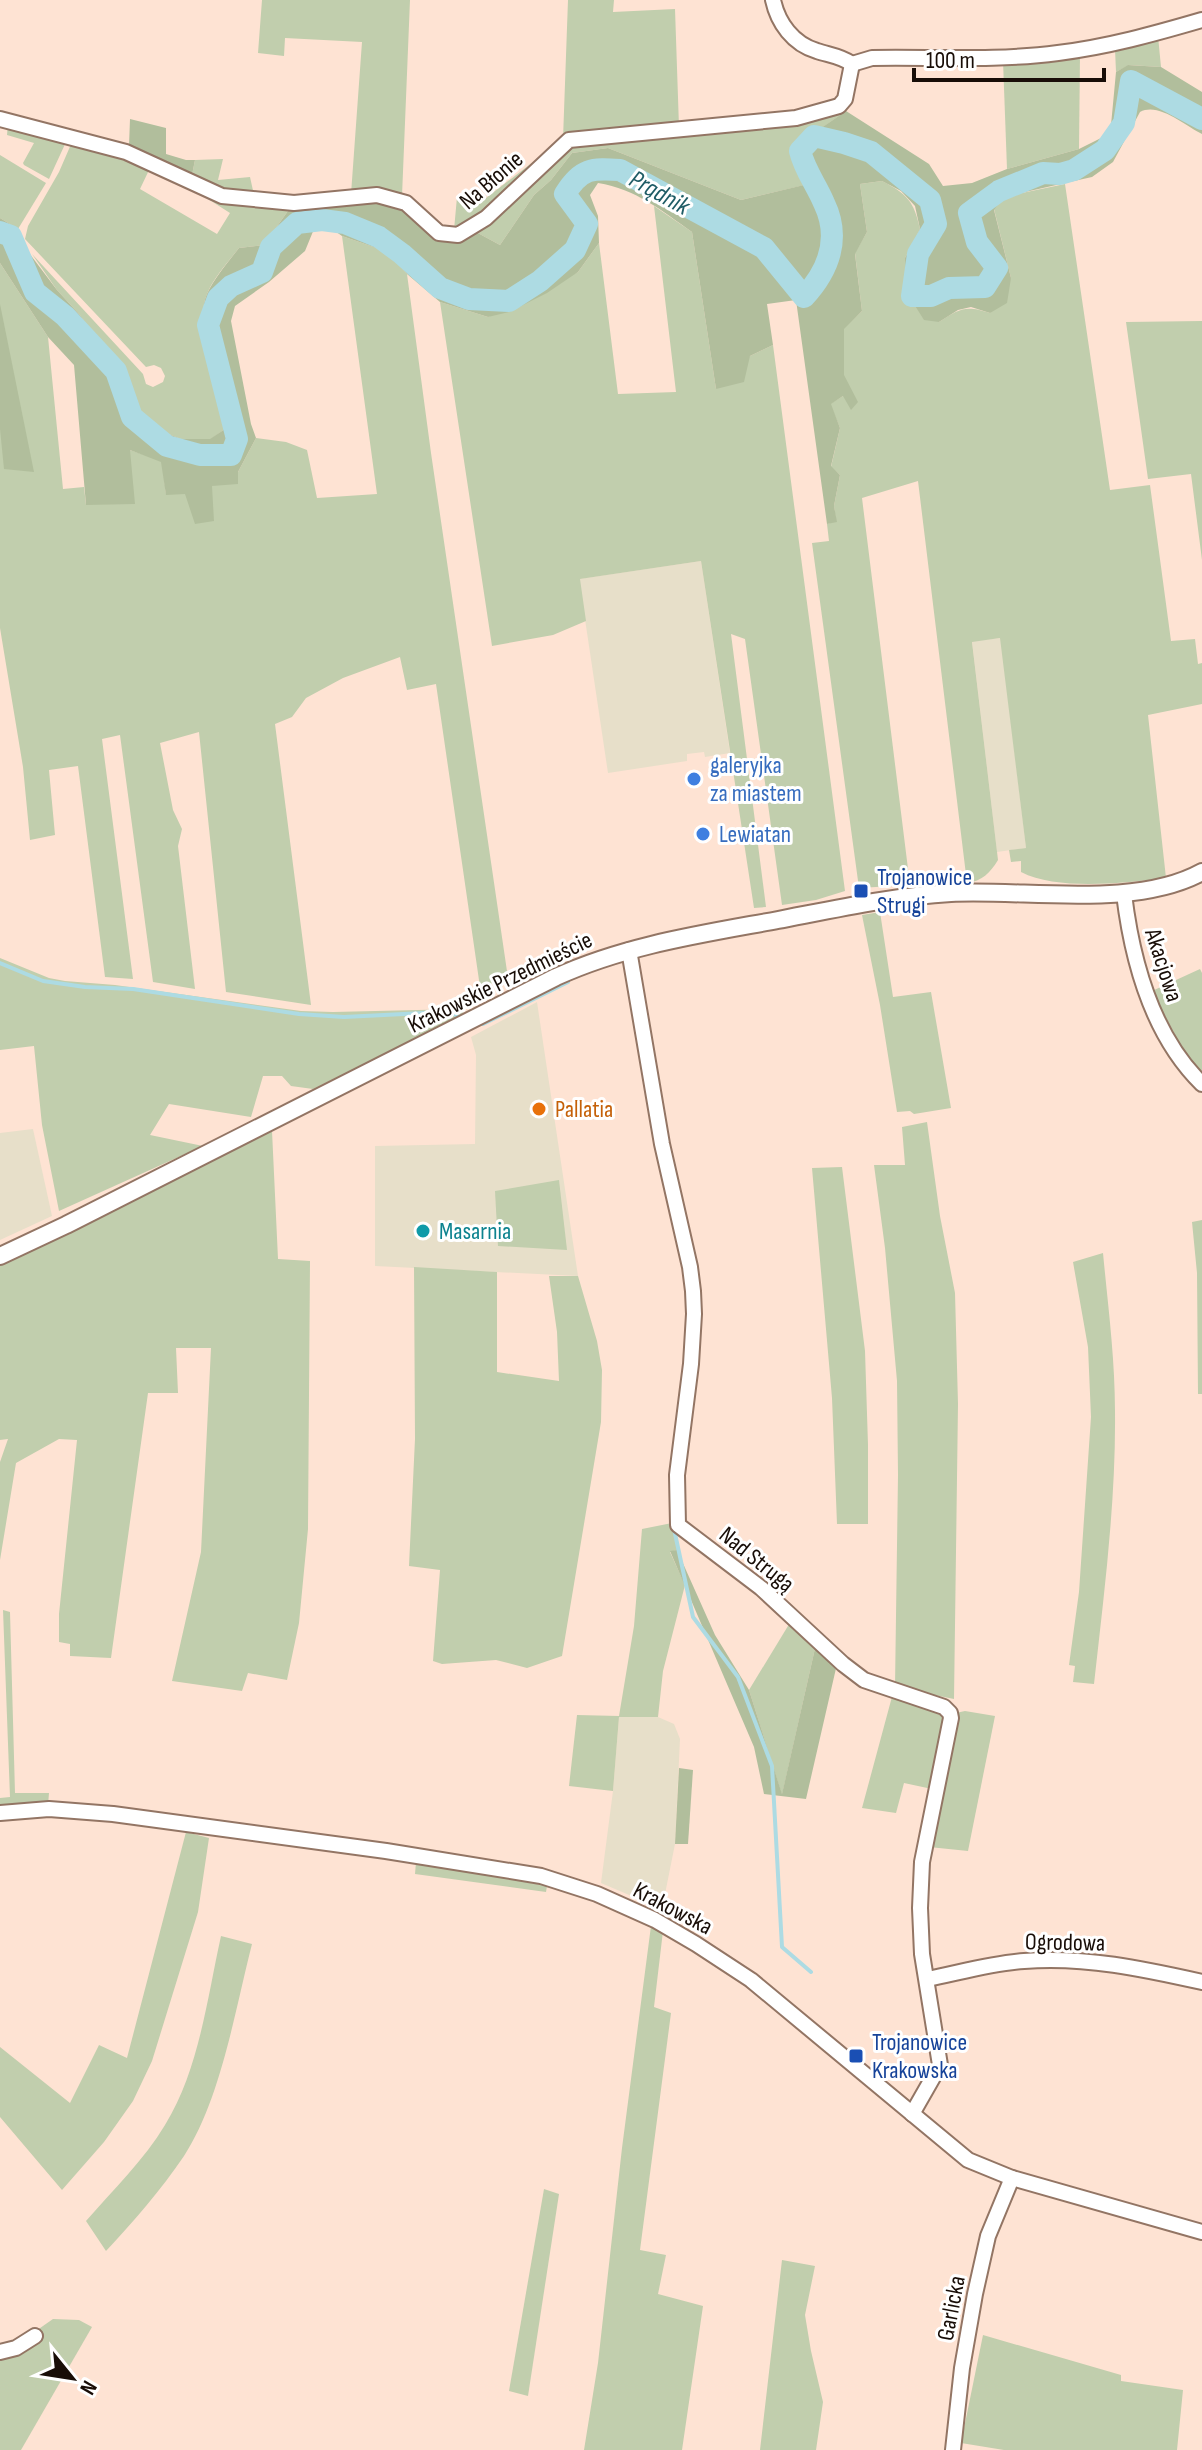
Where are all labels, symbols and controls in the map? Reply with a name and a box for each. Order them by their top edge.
scale bar [914,32,1104,82]
text: 100 m [926,46,975,75]
street label: Na Błonie [454,145,529,216]
water label: Prądnik [624,164,696,223]
place label: galeryjka za miastem [710,751,802,808]
marker: galeryjka za miastem [685,770,703,788]
place label: Lewiatan [719,820,791,849]
marker: Lewiatan [694,825,712,843]
place label: Trojanowice Strugi [877,863,972,920]
marker: Trojanowice Strugi [852,882,870,900]
street label: Akacjowa [1138,924,1189,1005]
street label: Krakowskie Przedmieście [403,925,597,1040]
place label: Pallatia [555,1095,613,1124]
marker: Pallatia [530,1100,548,1118]
place label: Masarnia [439,1217,511,1246]
marker: Masarnia [414,1222,432,1240]
street label: Nad Strugą [713,1520,800,1598]
street label: Krakowska [628,1876,717,1941]
street label: Ogrodowa [1025,1927,1105,1958]
place label: Trojanowice Krakowska [872,2028,967,2085]
marker: Trojanowice Krakowska [847,2047,865,2065]
street label: Garlicka [931,2273,972,2343]
north arrow [32,2338,112,2418]
text: N [73,2375,103,2399]

